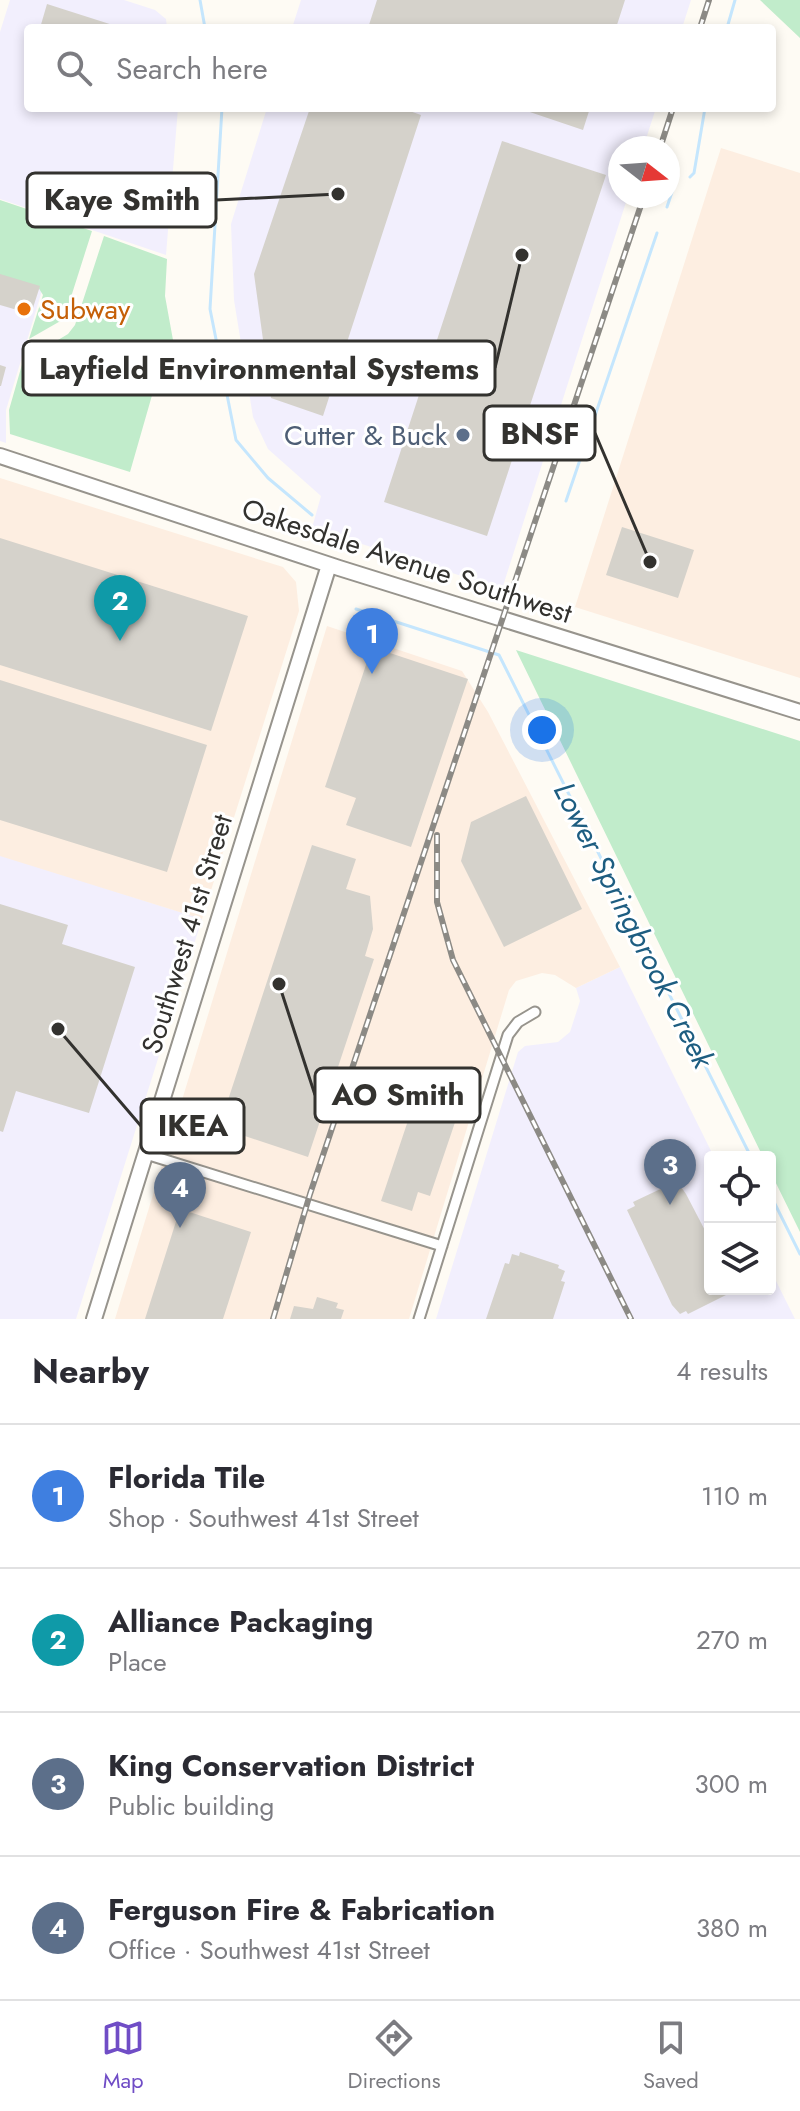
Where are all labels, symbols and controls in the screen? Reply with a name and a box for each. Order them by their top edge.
search box [24,24,776,112]
icon: search [52,46,96,90]
text: Search here [116,47,268,90]
north arrow [608,136,680,208]
callout: Kaye Smith [27,173,216,227]
text: Kaye Smith [44,178,200,221]
place label: Subway [40,289,131,330]
marker: Subway [15,300,33,318]
callout: Layfield Environmental Systems [23,341,495,395]
text: Layfield Environmental Systems [39,347,479,390]
callout: BNSF [484,406,595,460]
text: BNSF [500,412,580,455]
place label: Cutter & Buck [284,415,448,456]
marker: Cutter & Buck [454,426,472,444]
street label: Oakesdale Avenue Southwest [237,488,578,634]
pin: 2 [94,575,146,641]
pin: 1 [346,608,398,674]
your location [522,710,562,750]
water label: Lower Springbrook Creek [543,774,725,1077]
street label: Southwest 41st Street [131,809,243,1059]
callout: AO Smith [315,1068,480,1122]
text: AO Smith [330,1073,465,1116]
callout: IKEA [141,1099,244,1153]
text: IKEA [158,1104,229,1147]
pin: 3 [644,1139,696,1205]
map controls [704,1151,776,1295]
button: locate [704,1151,776,1223]
pin: 4 [154,1162,206,1228]
button: layers [704,1223,776,1295]
text: Nearby [32,1347,149,1396]
text: 4 results [676,1352,768,1390]
text: Florida Tile [108,1456,265,1499]
text: 1 [51,1477,65,1515]
text: 110 m [701,1477,768,1515]
text: Shop · Southwest 41st Street [108,1499,419,1537]
text: Alliance Packaging [108,1600,373,1643]
text: 2 [49,1621,67,1659]
text: 270 m [696,1621,768,1659]
text: Place [108,1643,167,1681]
text: King Conservation District [108,1744,474,1787]
text: 3 [50,1765,66,1803]
text: 300 m [695,1765,768,1803]
text: Public building [108,1787,274,1825]
text: Ferguson Fire & Fabrication [108,1888,495,1931]
text: 4 [49,1909,67,1947]
text: 380 m [696,1909,768,1947]
text: Office · Southwest 41st Street [108,1931,430,1969]
tab: Map [101,2016,145,2096]
tab: Directions [348,2016,441,2096]
tab: Saved [643,2016,699,2096]

